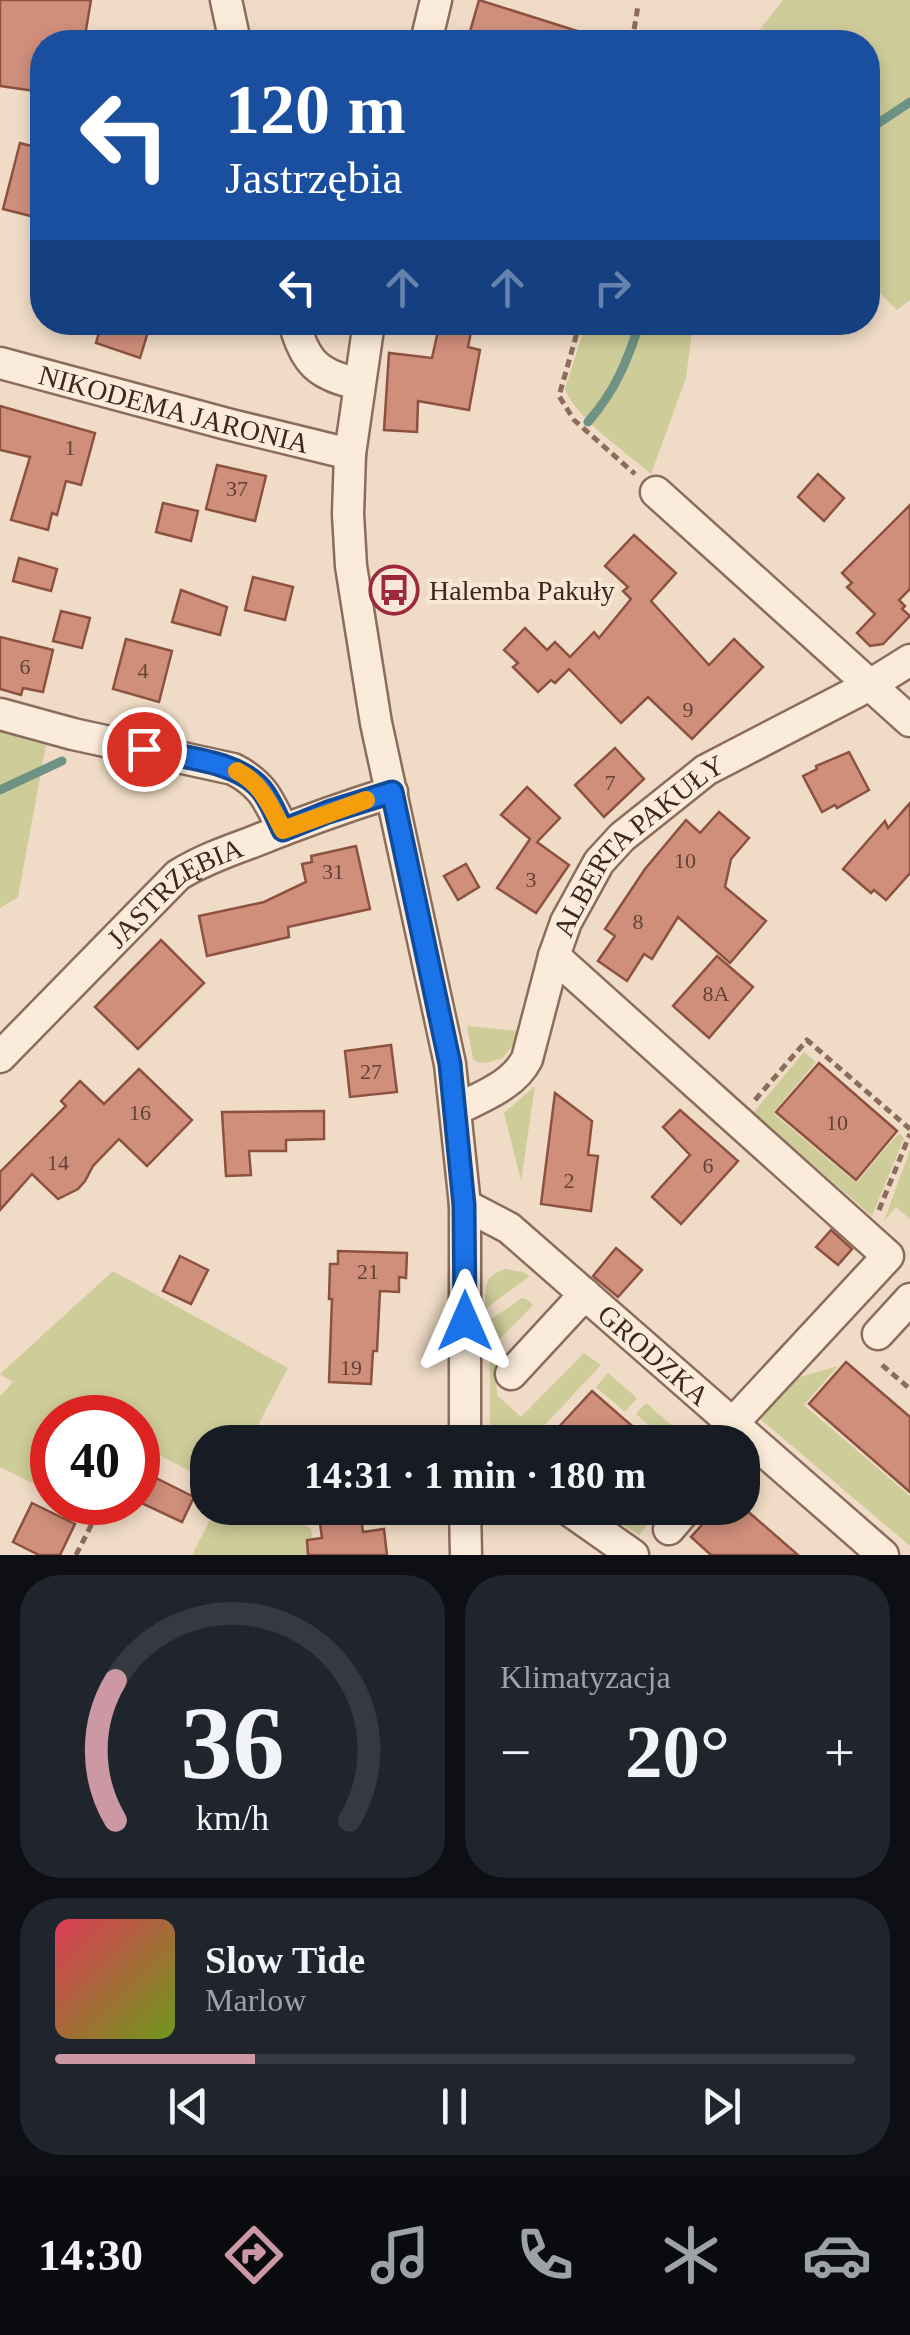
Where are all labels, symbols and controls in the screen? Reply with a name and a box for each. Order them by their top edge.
icon: left [60,70,190,200]
text: 120 m [225,71,406,148]
text: Jastrzębia [225,153,402,203]
icon: left [270,260,325,315]
icon: ahead [375,260,430,315]
icon: ahead [480,260,535,315]
icon: right [585,260,640,315]
street label: NIKODEMA JARONIA [36,359,313,460]
house number: 1 [65,435,76,460]
house number: 37 [226,476,248,501]
bus stop icon: Halemba Pakuły [368,564,420,616]
place label: Halemba Pakuły [429,575,615,606]
house number: 6 [20,654,31,679]
house number: 4 [138,658,149,683]
house number: 9 [683,697,694,722]
pin [102,707,187,792]
icon: arrive [117,722,172,777]
street label: ALBERTA PAKUŁY [547,749,729,941]
house number: 7 [605,770,616,795]
street label: JASTRZĘBIA [101,832,248,954]
house number: 10 [674,848,696,873]
house number: 31 [322,859,344,884]
house number: 3 [526,867,537,892]
house number: 8 [633,909,644,934]
house number: 8A [703,981,730,1006]
house number: 27 [360,1059,382,1084]
house number: 16 [129,1100,151,1125]
house number: 10 [826,1110,848,1135]
house number: 14 [47,1150,69,1175]
house number: 6 [703,1153,714,1178]
house number: 2 [564,1168,575,1193]
house number: 21 [357,1259,379,1284]
position arrow [413,1269,517,1373]
street label: GRODZKA [592,1298,716,1412]
house number: 19 [340,1355,362,1380]
speed limit sign: 40 [30,1395,160,1525]
text: 14:31 · 1 min · 180 m [304,1454,646,1496]
text: Klimatyzacja [500,1659,671,1695]
text: 36 [181,1685,285,1800]
text: 20° [625,1710,730,1793]
text: − [500,1722,531,1783]
text: + [824,1722,855,1783]
text: km/h [196,1798,269,1838]
text: Slow Tide [205,1939,365,1981]
text: Marlow [205,1982,306,2018]
icon: previous [161,2079,216,2134]
icon: pause [427,2079,482,2134]
icon: next [694,2079,749,2134]
icon: directions [219,2220,289,2290]
icon: music [365,2220,435,2290]
icon: phone [510,2220,580,2290]
icon: climate [656,2220,726,2290]
icon: car [802,2220,872,2290]
text: 14:30 [38,2230,143,2280]

